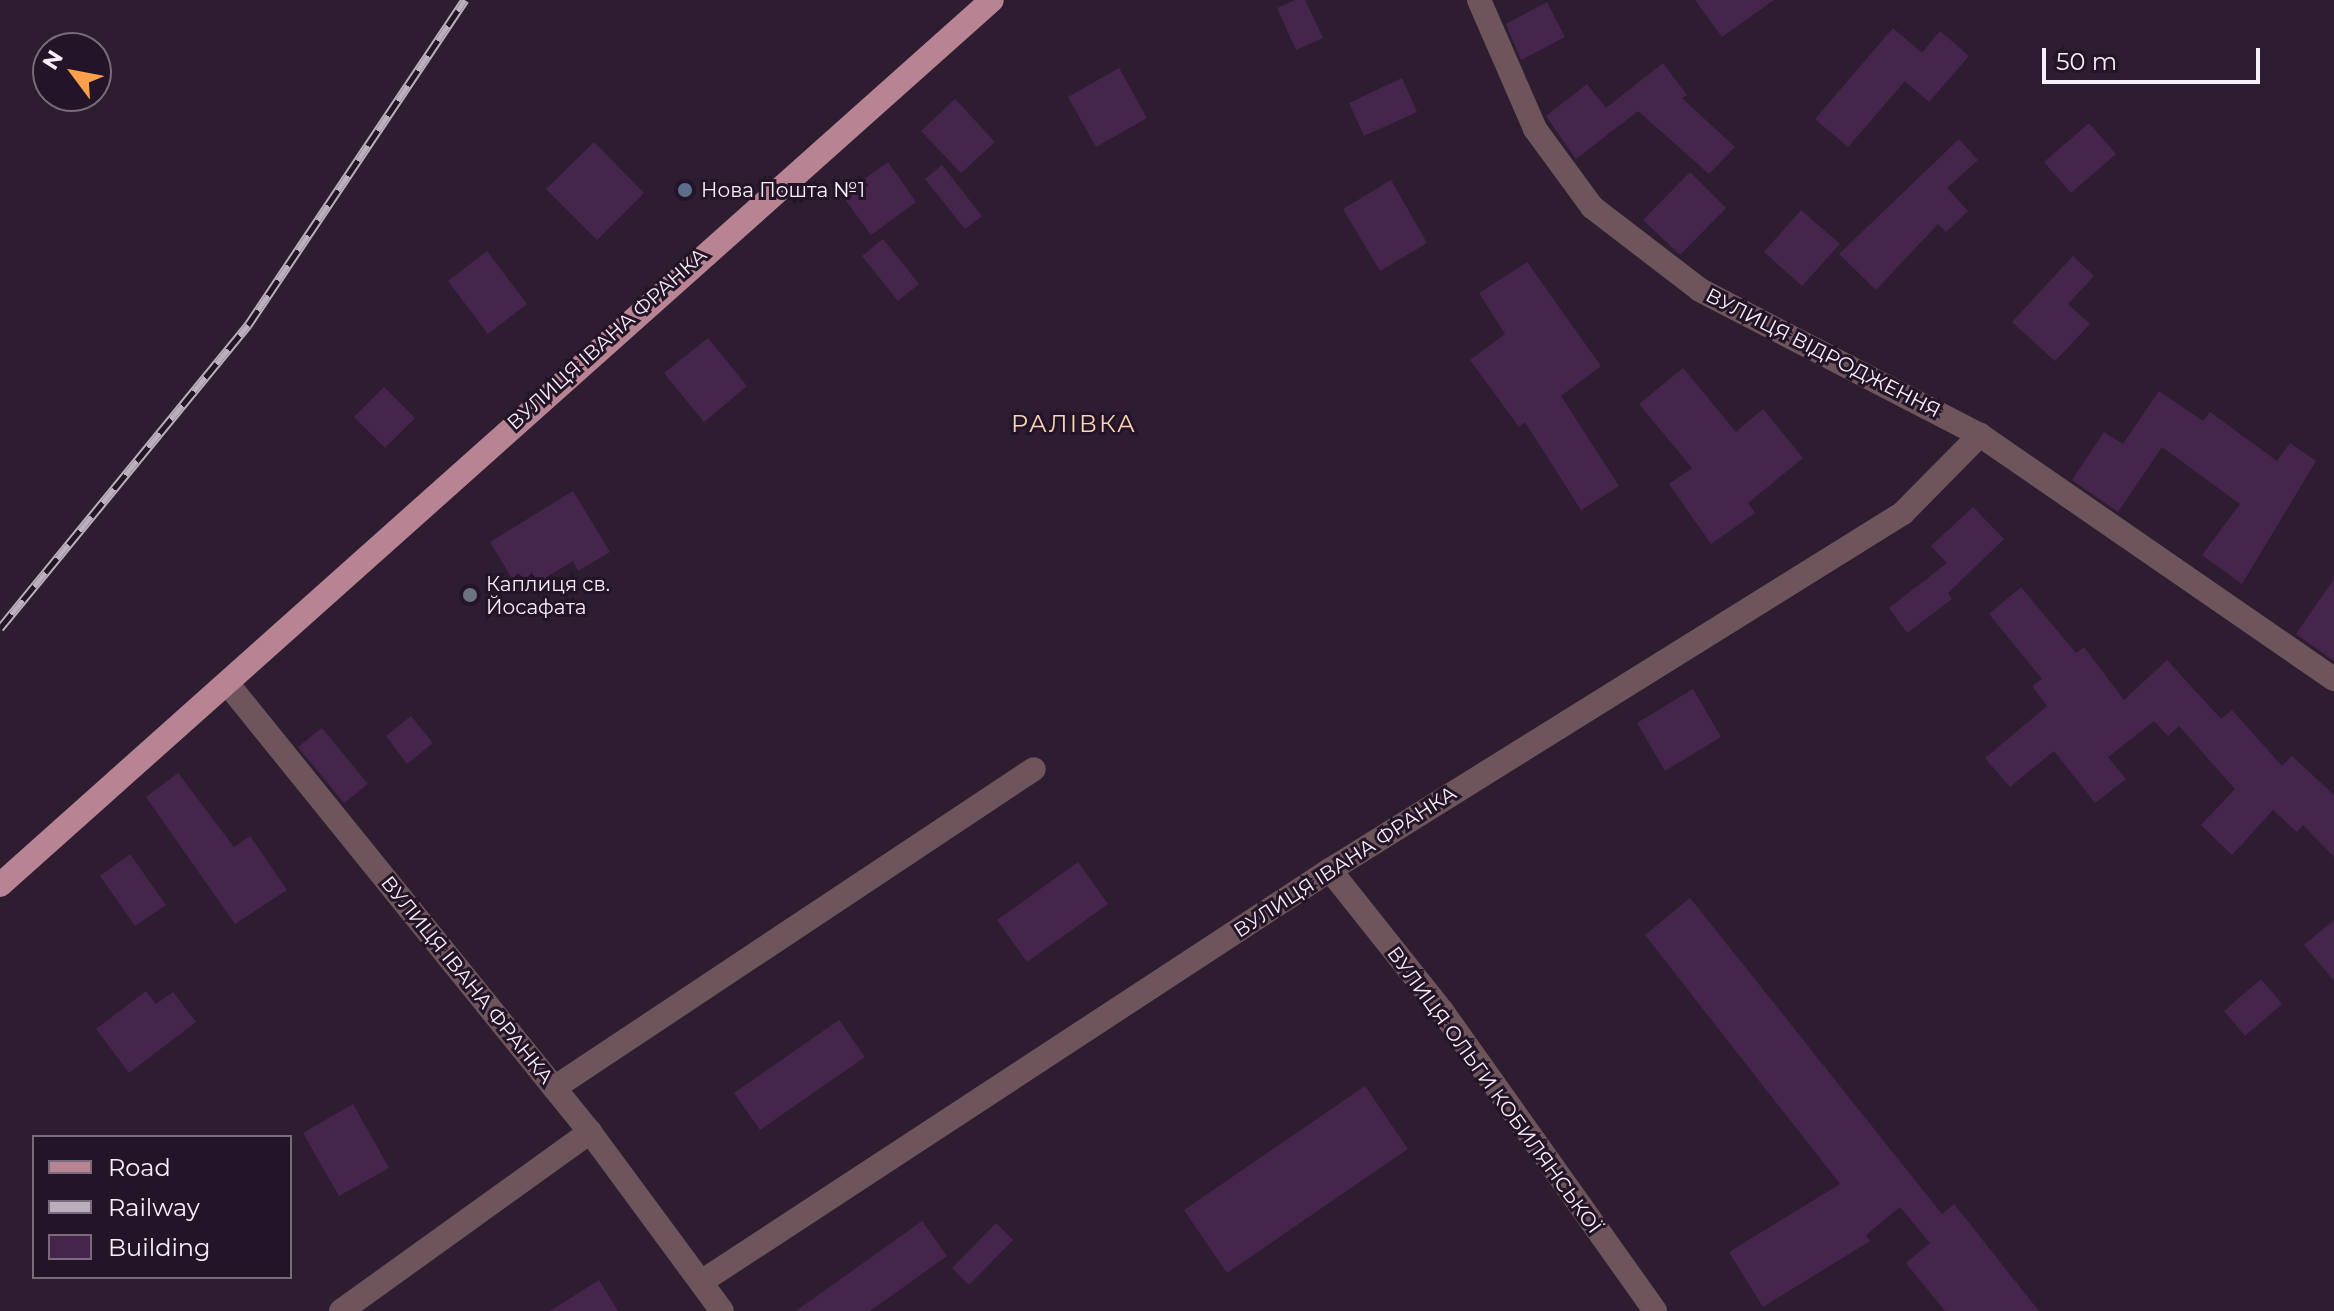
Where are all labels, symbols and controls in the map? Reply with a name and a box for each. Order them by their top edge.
north arrow [32,32,112,112]
scale bar [2046,32,2264,82]
text: N [37,45,69,75]
text: 50 m [2056,47,2117,76]
place label: Нова Пошта №1 [701,178,865,202]
marker: Нова Пошта №1 [676,181,694,199]
street label: ВУЛИЦЯ ІВАНА ФРАНКА [502,243,712,435]
street label: ВУЛИЦЯ ВІДРОДЖЕННЯ [1702,283,1944,423]
district label: РАЛІВКА [1011,410,1137,438]
place label: Каплиця св. Йосафата [486,572,610,619]
marker: Каплиця св. Йосафата [461,586,479,604]
street label: ВУЛИЦЯ ІВАНА ФРАНКА [1229,781,1461,943]
street label: ВУЛИЦЯ ІВАНА ФРАНКА [376,871,558,1089]
street label: ВУЛИЦЯ ОЛЬГИ КОБИЛЯНСЬКОЇ [1382,942,1606,1238]
legend [32,1135,292,1279]
text: Road [108,1153,171,1182]
text: Railway [108,1193,200,1222]
text: Building [108,1233,211,1262]

